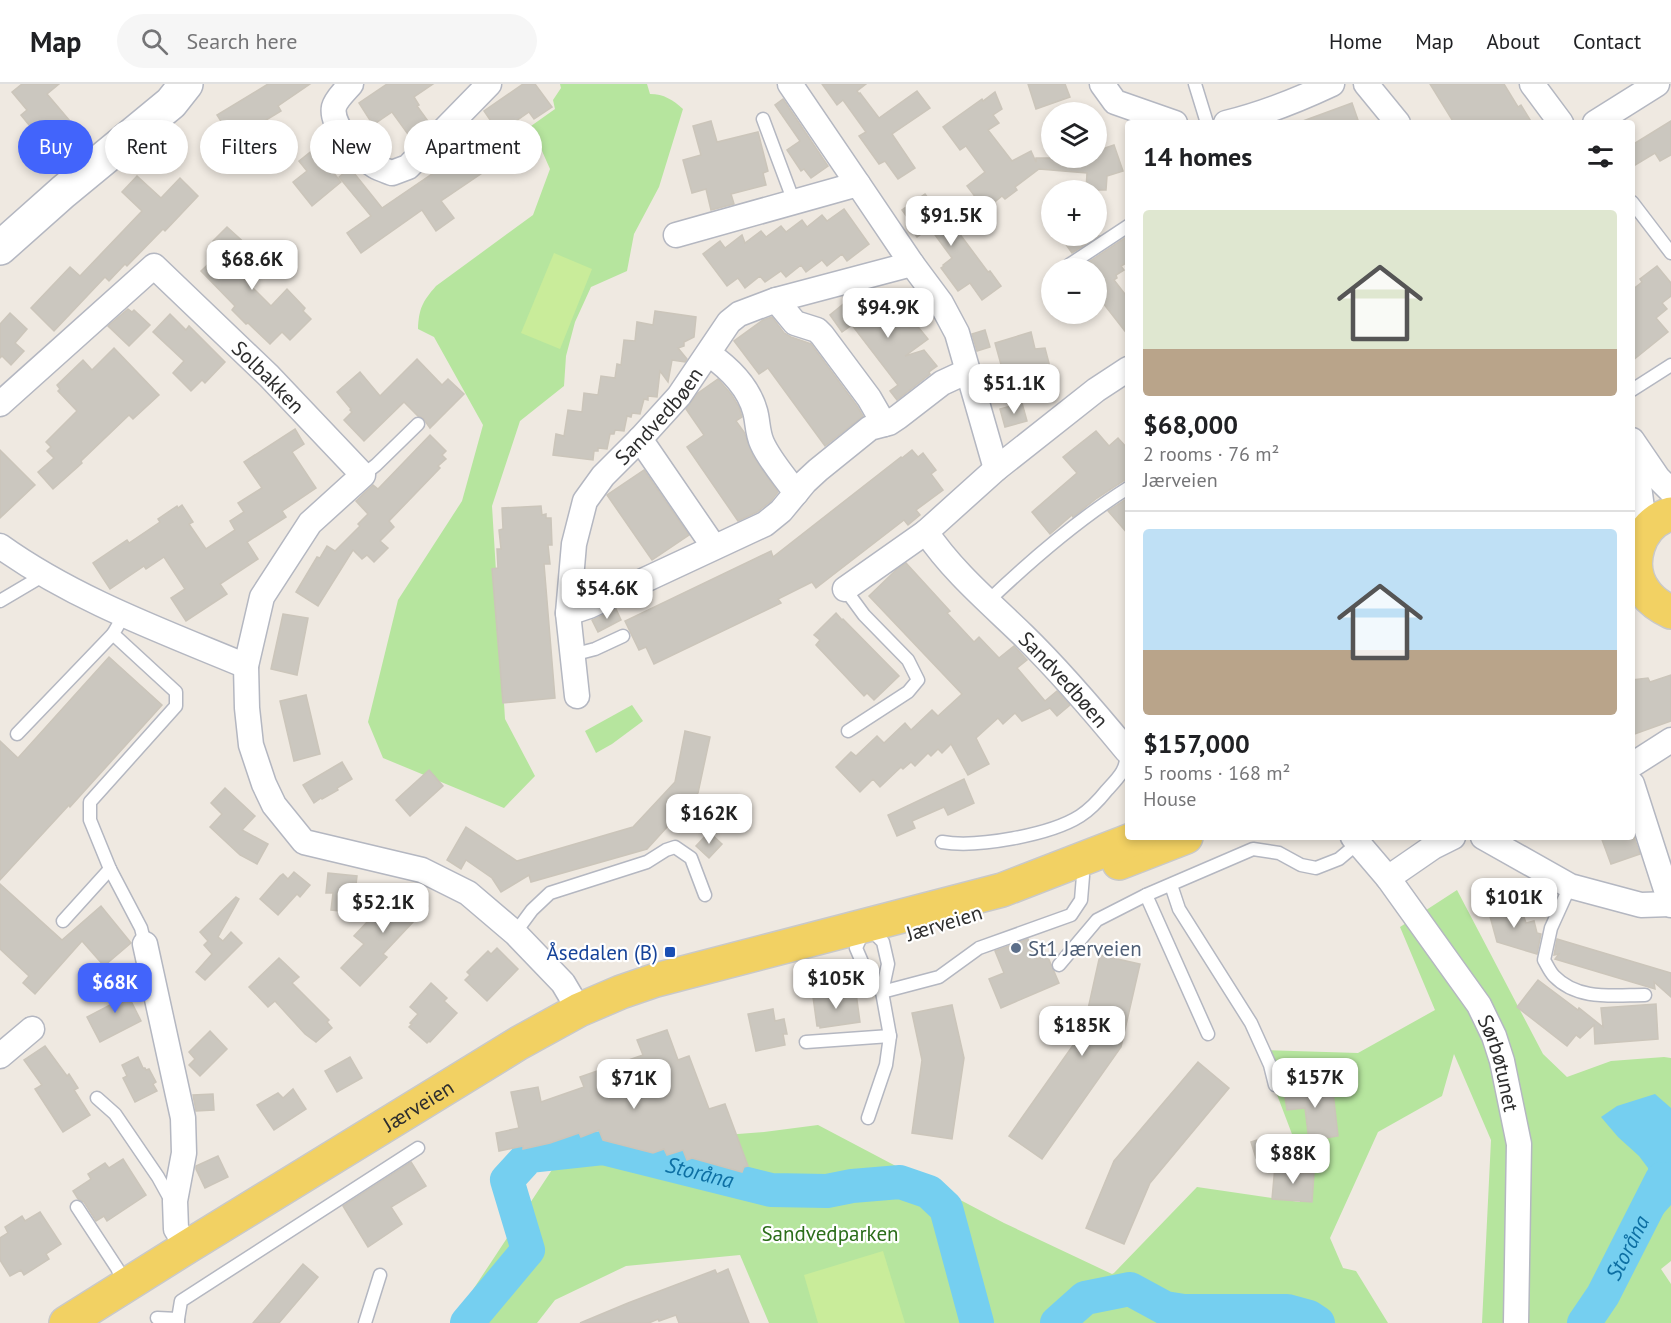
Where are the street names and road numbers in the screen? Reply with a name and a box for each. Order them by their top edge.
street label: Solbakken [226,334,311,419]
street label: Sandvedbøen [609,362,708,470]
street label: Sandvedbøen [1013,625,1115,733]
street label: Jærveien [902,899,985,948]
street label: Sørbøtunet [1472,1010,1525,1114]
street label: Jærveien [377,1073,458,1138]

